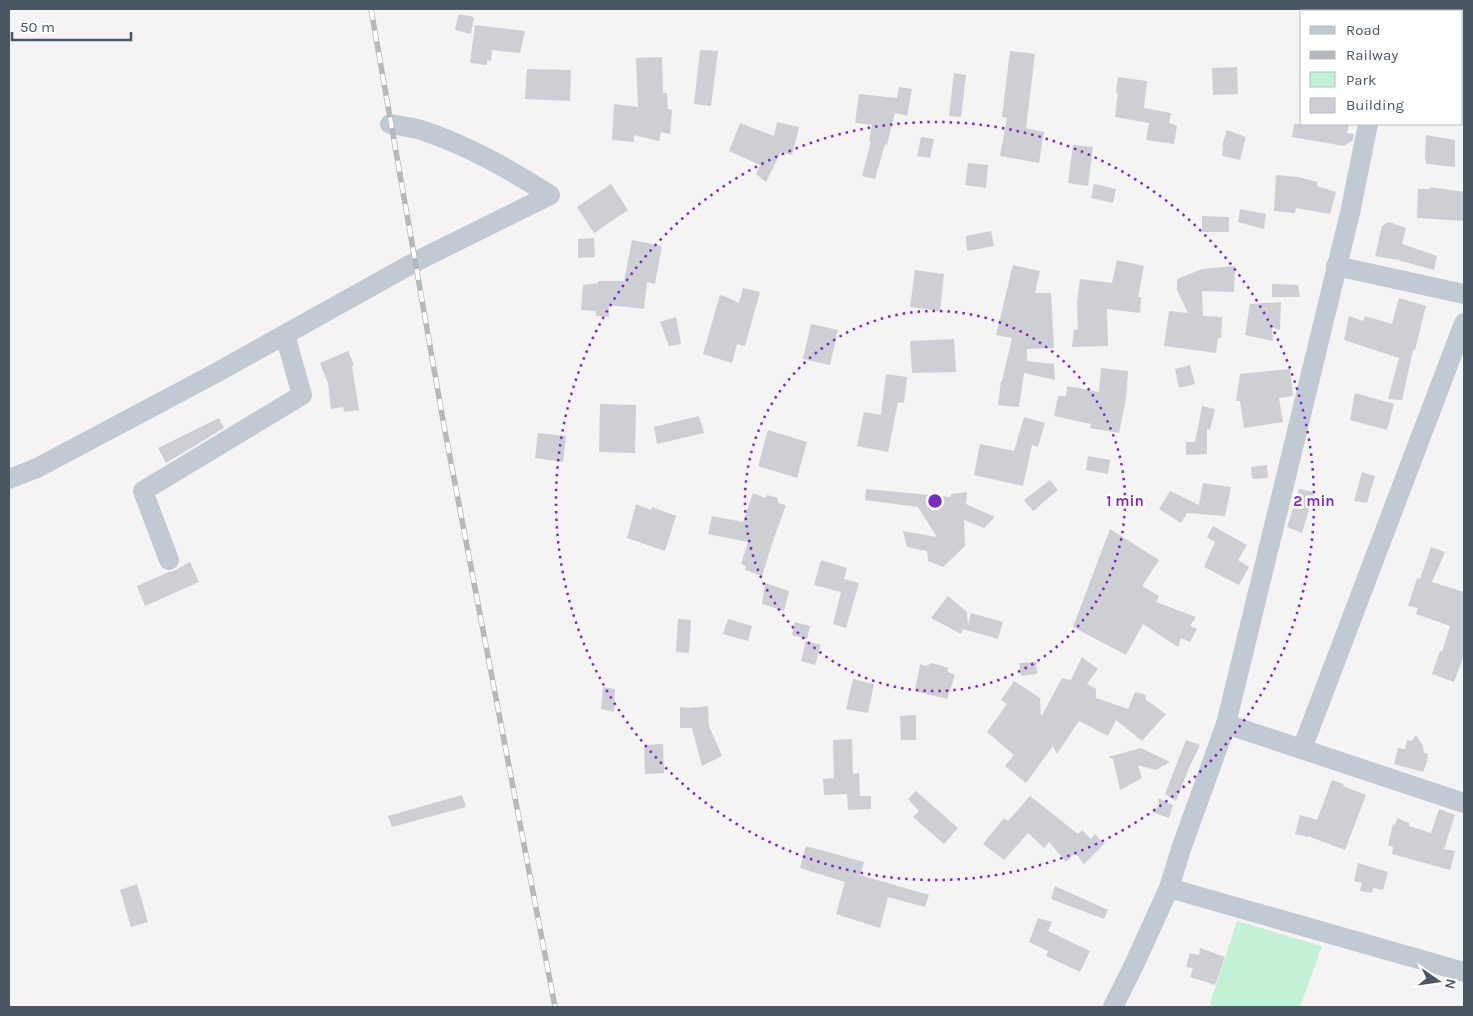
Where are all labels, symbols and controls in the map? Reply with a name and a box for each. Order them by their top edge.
scale bar [12,10,131,42]
legend [1300,10,1463,125]
text: 50 m [20,18,55,36]
text: Road [1346,21,1381,39]
text: Railway [1346,46,1398,64]
text: Park [1346,71,1376,89]
text: Building [1346,96,1404,114]
centre of rings [926,492,944,510]
text: 1 min [1106,492,1144,510]
text: 2 min [1293,492,1335,510]
north arrow [1413,956,1463,1006]
text: N [1441,977,1460,991]

